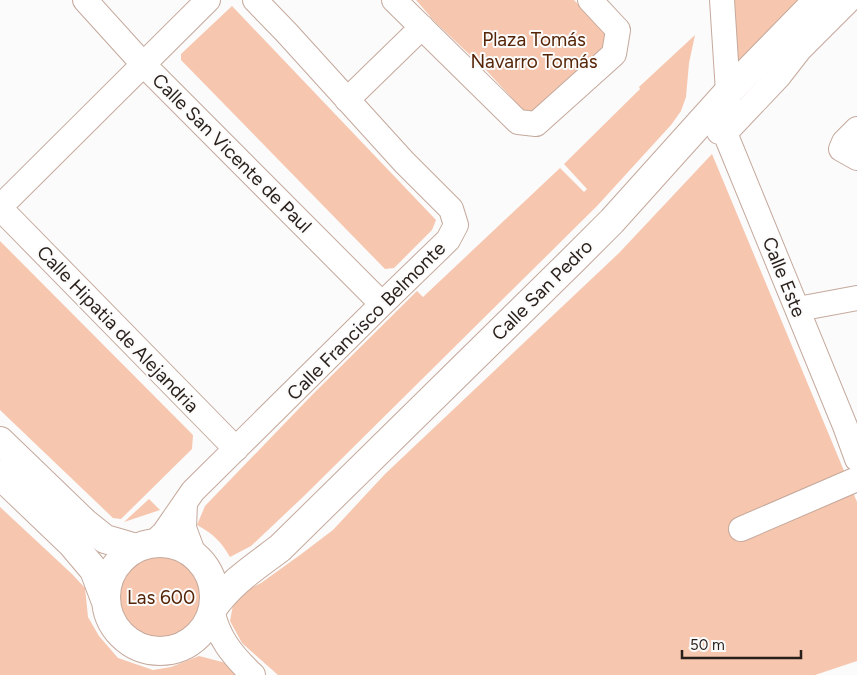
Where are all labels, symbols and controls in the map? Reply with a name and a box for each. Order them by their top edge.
park label: Plaza Tomás Navarro Tomás [470,28,598,73]
street label: Calle San Vicente de Paul [148,69,316,237]
street label: Calle Este [758,234,810,320]
street label: Calle San Pedro [487,235,597,345]
street label: Calle Francisco Belmonte [282,237,450,405]
street label: Calle Hipatia de Alejandria [32,241,204,417]
park label: Las 600 [127,586,195,609]
scale bar [682,628,801,660]
text: 50 m [690,636,725,654]

